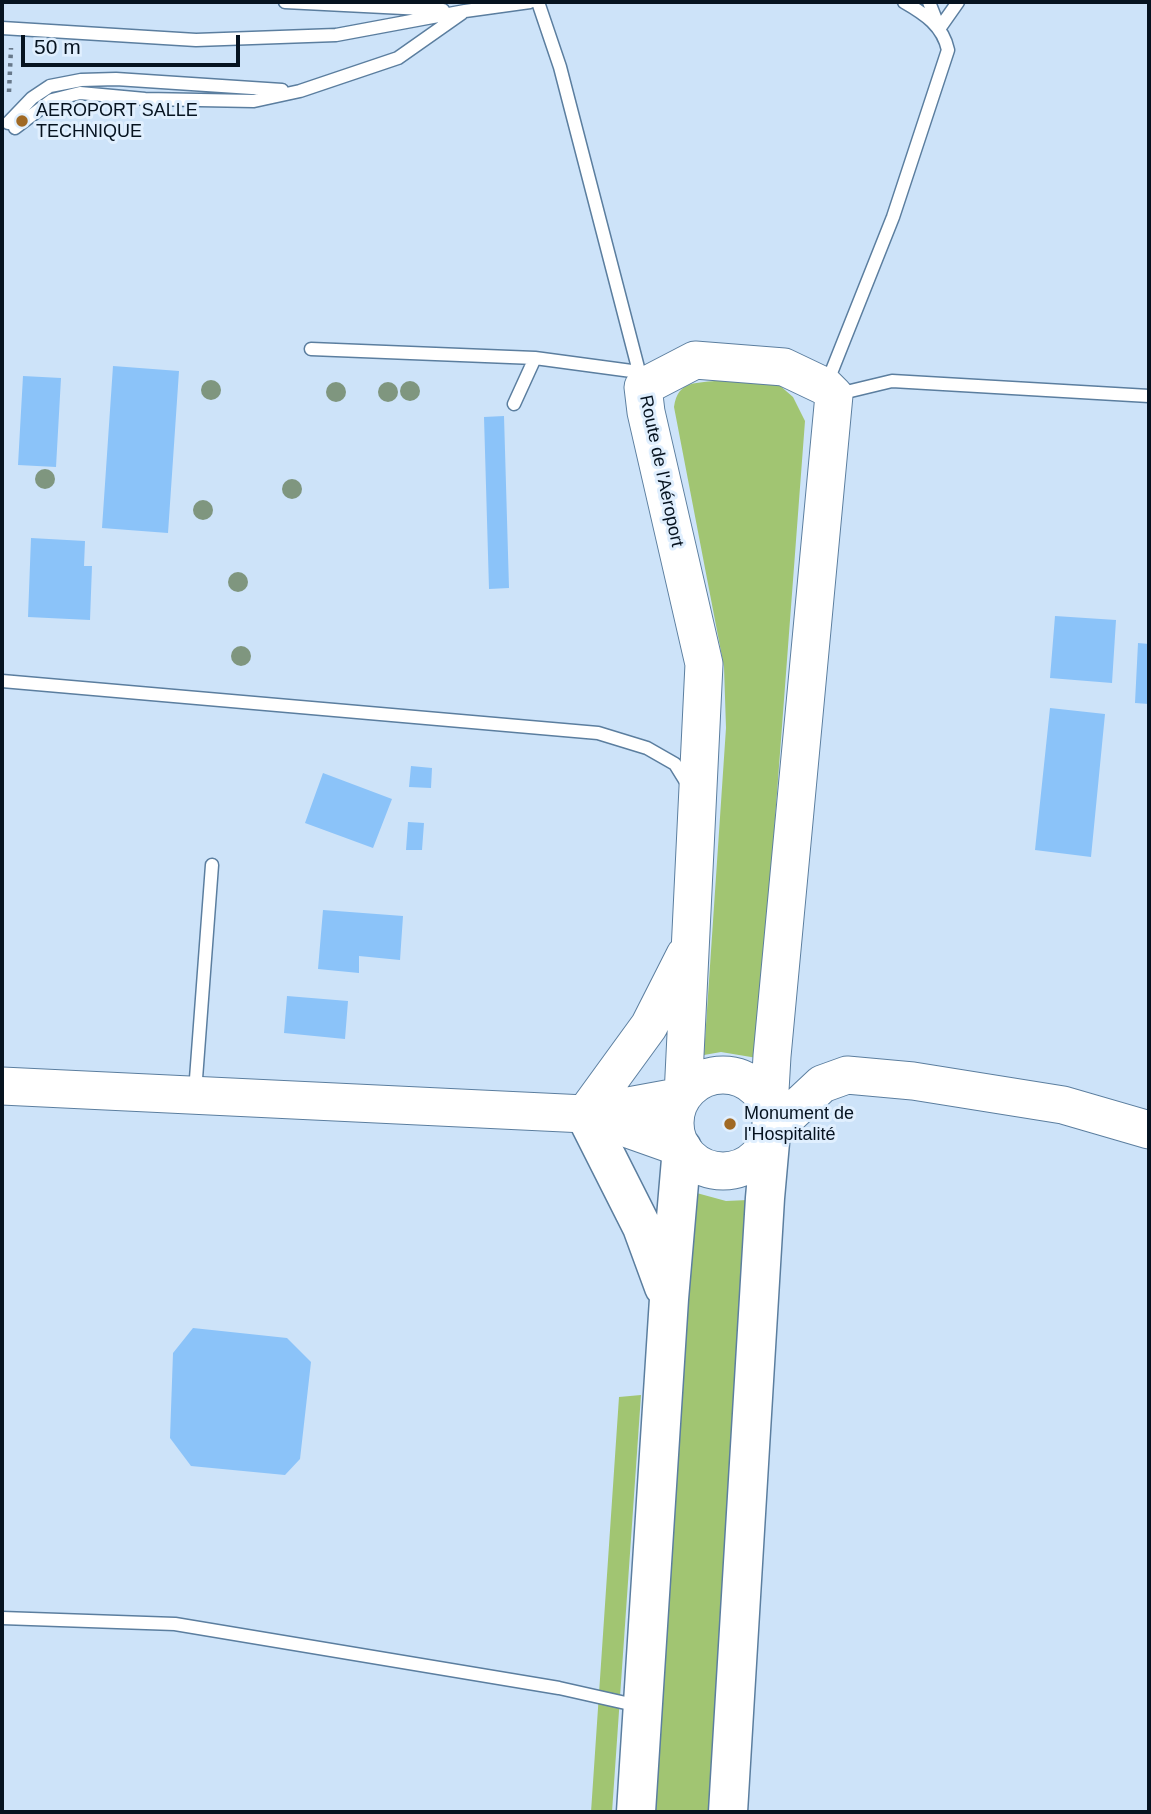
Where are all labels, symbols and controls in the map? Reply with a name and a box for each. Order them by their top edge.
scale bar [24,21,243,65]
text: 50 m [34,35,81,58]
place label: AEROPORT SALLE TECHNIQUE [36,100,198,142]
marker: AEROPORT SALLE TECHNIQUE [14,113,30,129]
street label: Route de l'Aéroport [634,393,688,549]
place label: Monument de l'Hospitalité [744,1103,854,1146]
marker: Monument de l'Hospitalité [722,1116,738,1132]

